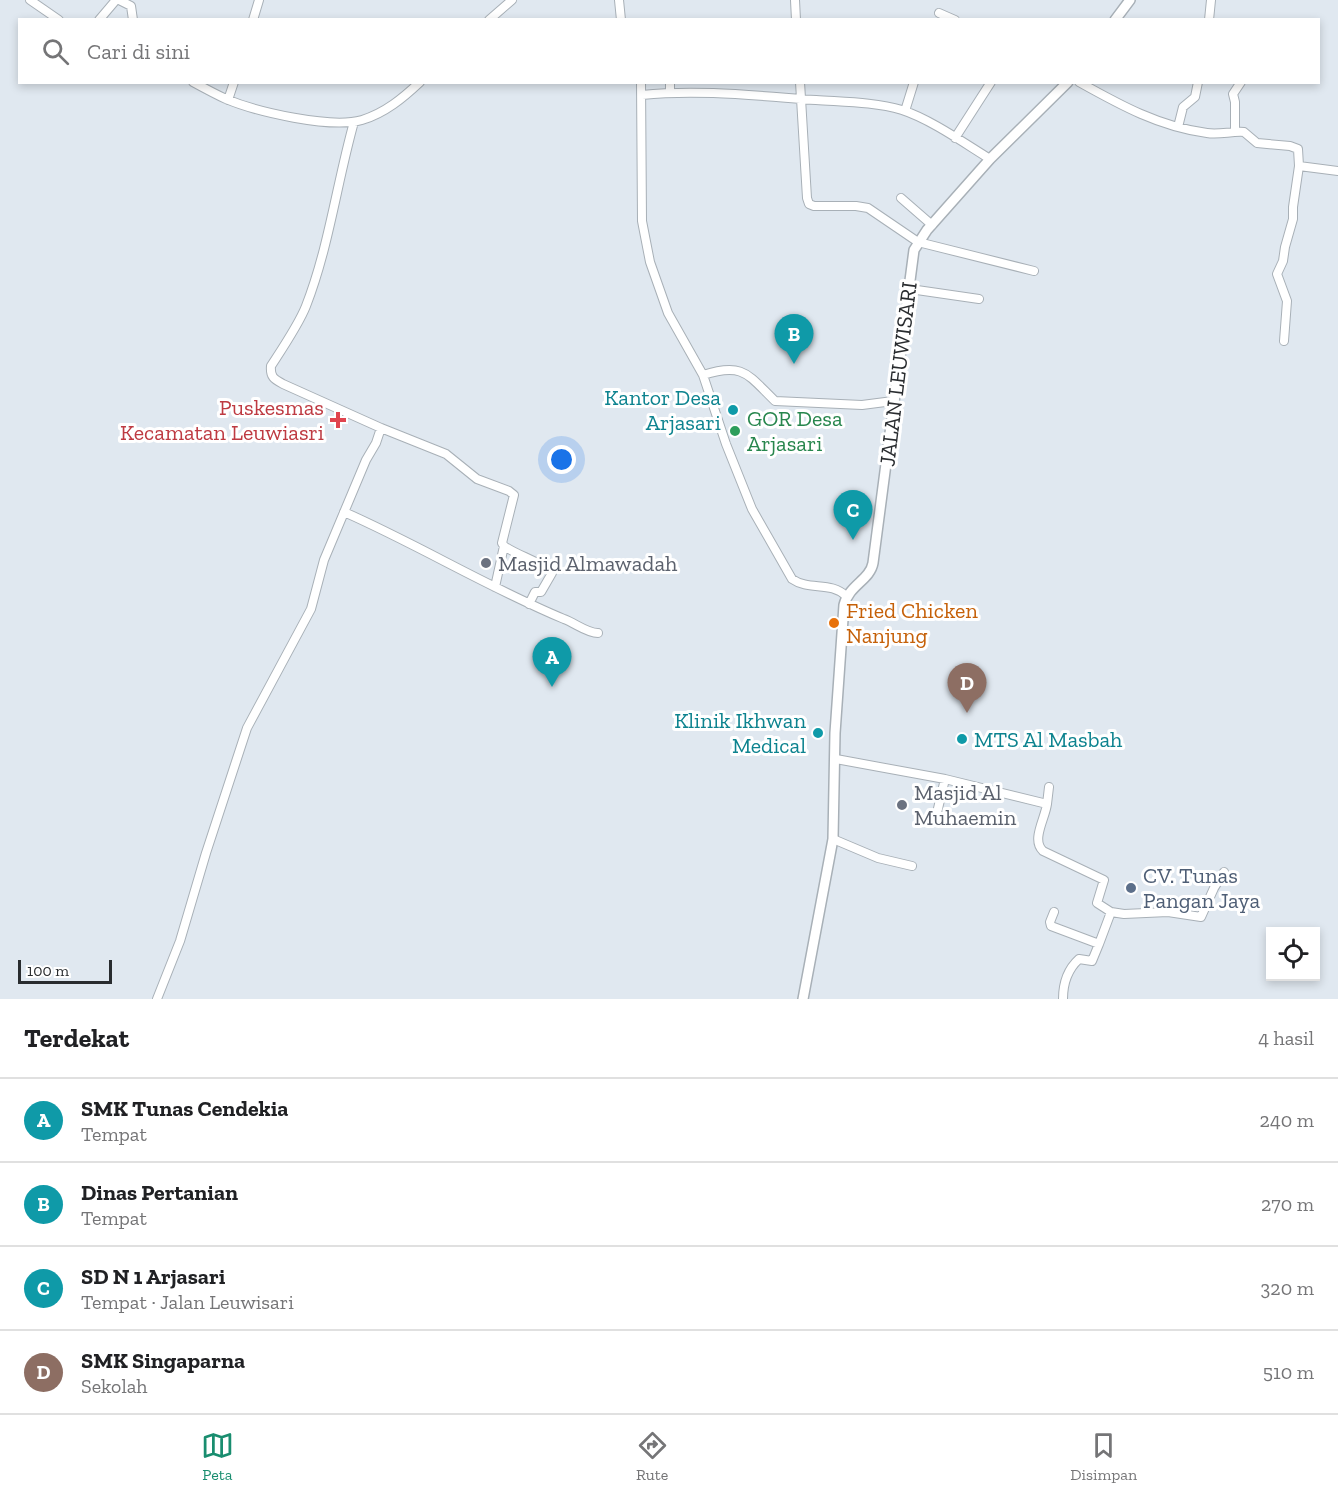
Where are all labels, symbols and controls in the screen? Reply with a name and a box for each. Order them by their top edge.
search box [18,18,1320,84]
icon: search [39,35,72,68]
text: Cari di sini [87,38,190,65]
street label: JALAN LEUWISARI [873,280,923,468]
pin: B [774,314,814,364]
place label: Kantor Desa Arjasari [604,384,721,436]
place label: Puskesmas Kecamatan Leuwiasri [120,394,324,446]
marker: Kantor Desa Arjasari [726,403,740,417]
place label: GOR Desa Arjasari [747,405,843,457]
marker: Puskesmas Kecamatan Leuwiasri [329,411,347,429]
marker: GOR Desa Arjasari [728,424,742,438]
your location [547,445,576,474]
pin: C [834,490,872,540]
place label: Masjid Almawadah [498,550,678,577]
marker: Masjid Almawadah [479,556,493,570]
place label: Fried Chicken Nanjung [846,597,978,649]
marker: Fried Chicken Nanjung [827,616,841,630]
pin: A [532,638,572,687]
pin: D [948,664,986,713]
place label: Klinik Ikhwan Medical [674,707,806,759]
marker: Klinik Ikhwan Medical [811,726,825,740]
place label: MTS Al Masbah [974,726,1123,753]
marker: MTS Al Masbah [955,732,969,746]
place label: Masjid Al Muhaemin [914,779,1017,831]
marker: Masjid Al Muhaemin [895,798,909,812]
place label: CV. Tunas Pangan Jaya [1143,862,1260,914]
marker: CV. Tunas Pangan Jaya [1124,881,1138,895]
map controls [1266,927,1320,981]
button: locate [1266,927,1320,981]
scale bar [18,957,112,984]
text: 100 m [27,961,69,980]
text: Terdekat [24,1022,129,1054]
text: 4 hasil [1258,1026,1314,1050]
text: SMK Tunas Cendekia [81,1095,288,1122]
text: A [37,1108,50,1132]
text: 240 m [1260,1108,1314,1132]
text: Tempat [81,1122,147,1146]
text: Dinas Pertanian [81,1179,238,1206]
text: B [37,1192,50,1216]
text: 270 m [1261,1192,1314,1216]
text: Tempat [81,1206,147,1230]
text: SD N 1 Arjasari [81,1263,225,1290]
text: C [37,1276,50,1300]
text: 320 m [1261,1276,1314,1300]
text: Tempat · Jalan Leuwisari [81,1290,294,1314]
text: SMK Singaparna [81,1347,245,1374]
text: D [37,1360,50,1384]
text: 510 m [1263,1360,1314,1384]
text: Sekolah [81,1374,148,1398]
tab: Peta [201,1429,234,1484]
tab: Rute [636,1429,669,1484]
tab: Disimpan [1070,1429,1137,1484]

